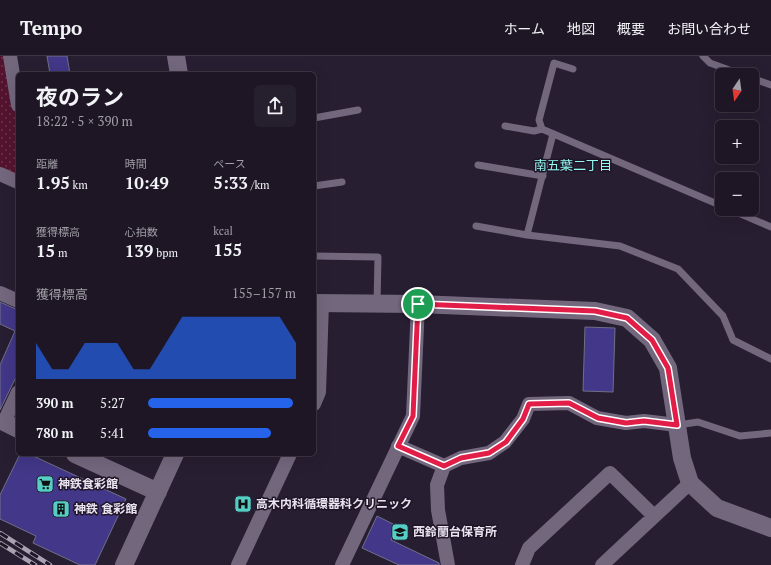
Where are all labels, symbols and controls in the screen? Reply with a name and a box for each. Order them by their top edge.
text: Tempo [20,15,82,40]
text: ホーム [503,19,545,38]
text: 地図 [567,19,595,38]
text: 概要 [617,19,645,38]
text: お問い合わせ [667,19,751,38]
north arrow [715,68,759,112]
map controls [715,68,759,216]
text: 夜のラン [36,82,124,111]
button: share [254,85,296,127]
text: 18:22 · 5 × 390 m [36,112,133,130]
button: + [715,120,759,164]
district label: 南五葉二丁目 [534,156,612,174]
text: 距離 [36,157,58,171]
text: 時間 [125,157,147,171]
text: ペース [213,157,246,171]
text: 1.95 [36,171,70,194]
text: 10:49 [125,171,169,194]
text: 5:33 [213,171,248,194]
button: − [715,172,759,216]
text: km [70,178,88,192]
text: /km [248,178,270,192]
text: kcal [213,224,233,238]
text: 獲得標高 [36,225,80,239]
text: 心拍数 [125,225,158,239]
text: 155 [213,238,242,261]
text: 15 [36,239,55,262]
text: 139 [125,239,153,262]
text: m [55,246,67,260]
text: bpm [153,246,178,260]
text: 155–157 m [232,284,296,302]
text: 獲得標高 [36,285,88,303]
pin [401,287,435,321]
icon: arrive [407,293,429,315]
text: 390 m [36,394,74,412]
text: 5:27 [100,394,125,412]
text: 780 m [36,424,74,442]
text: 5:41 [100,424,125,442]
supermarket icon: 神鉄食彩館 [35,474,55,494]
place label: 神鉄食彩館 [58,476,118,491]
hospital icon: 高木内科循環器科クリニック [233,494,253,514]
place label: 高木内科循環器科クリニック [256,496,412,511]
building icon: 神鉄 食彩館 [51,499,71,519]
place label: 神鉄 食彩館 [74,501,137,516]
school or university icon: 西鈴蘭台保育所 [390,522,410,542]
place label: 西鈴蘭台保育所 [413,524,497,539]

